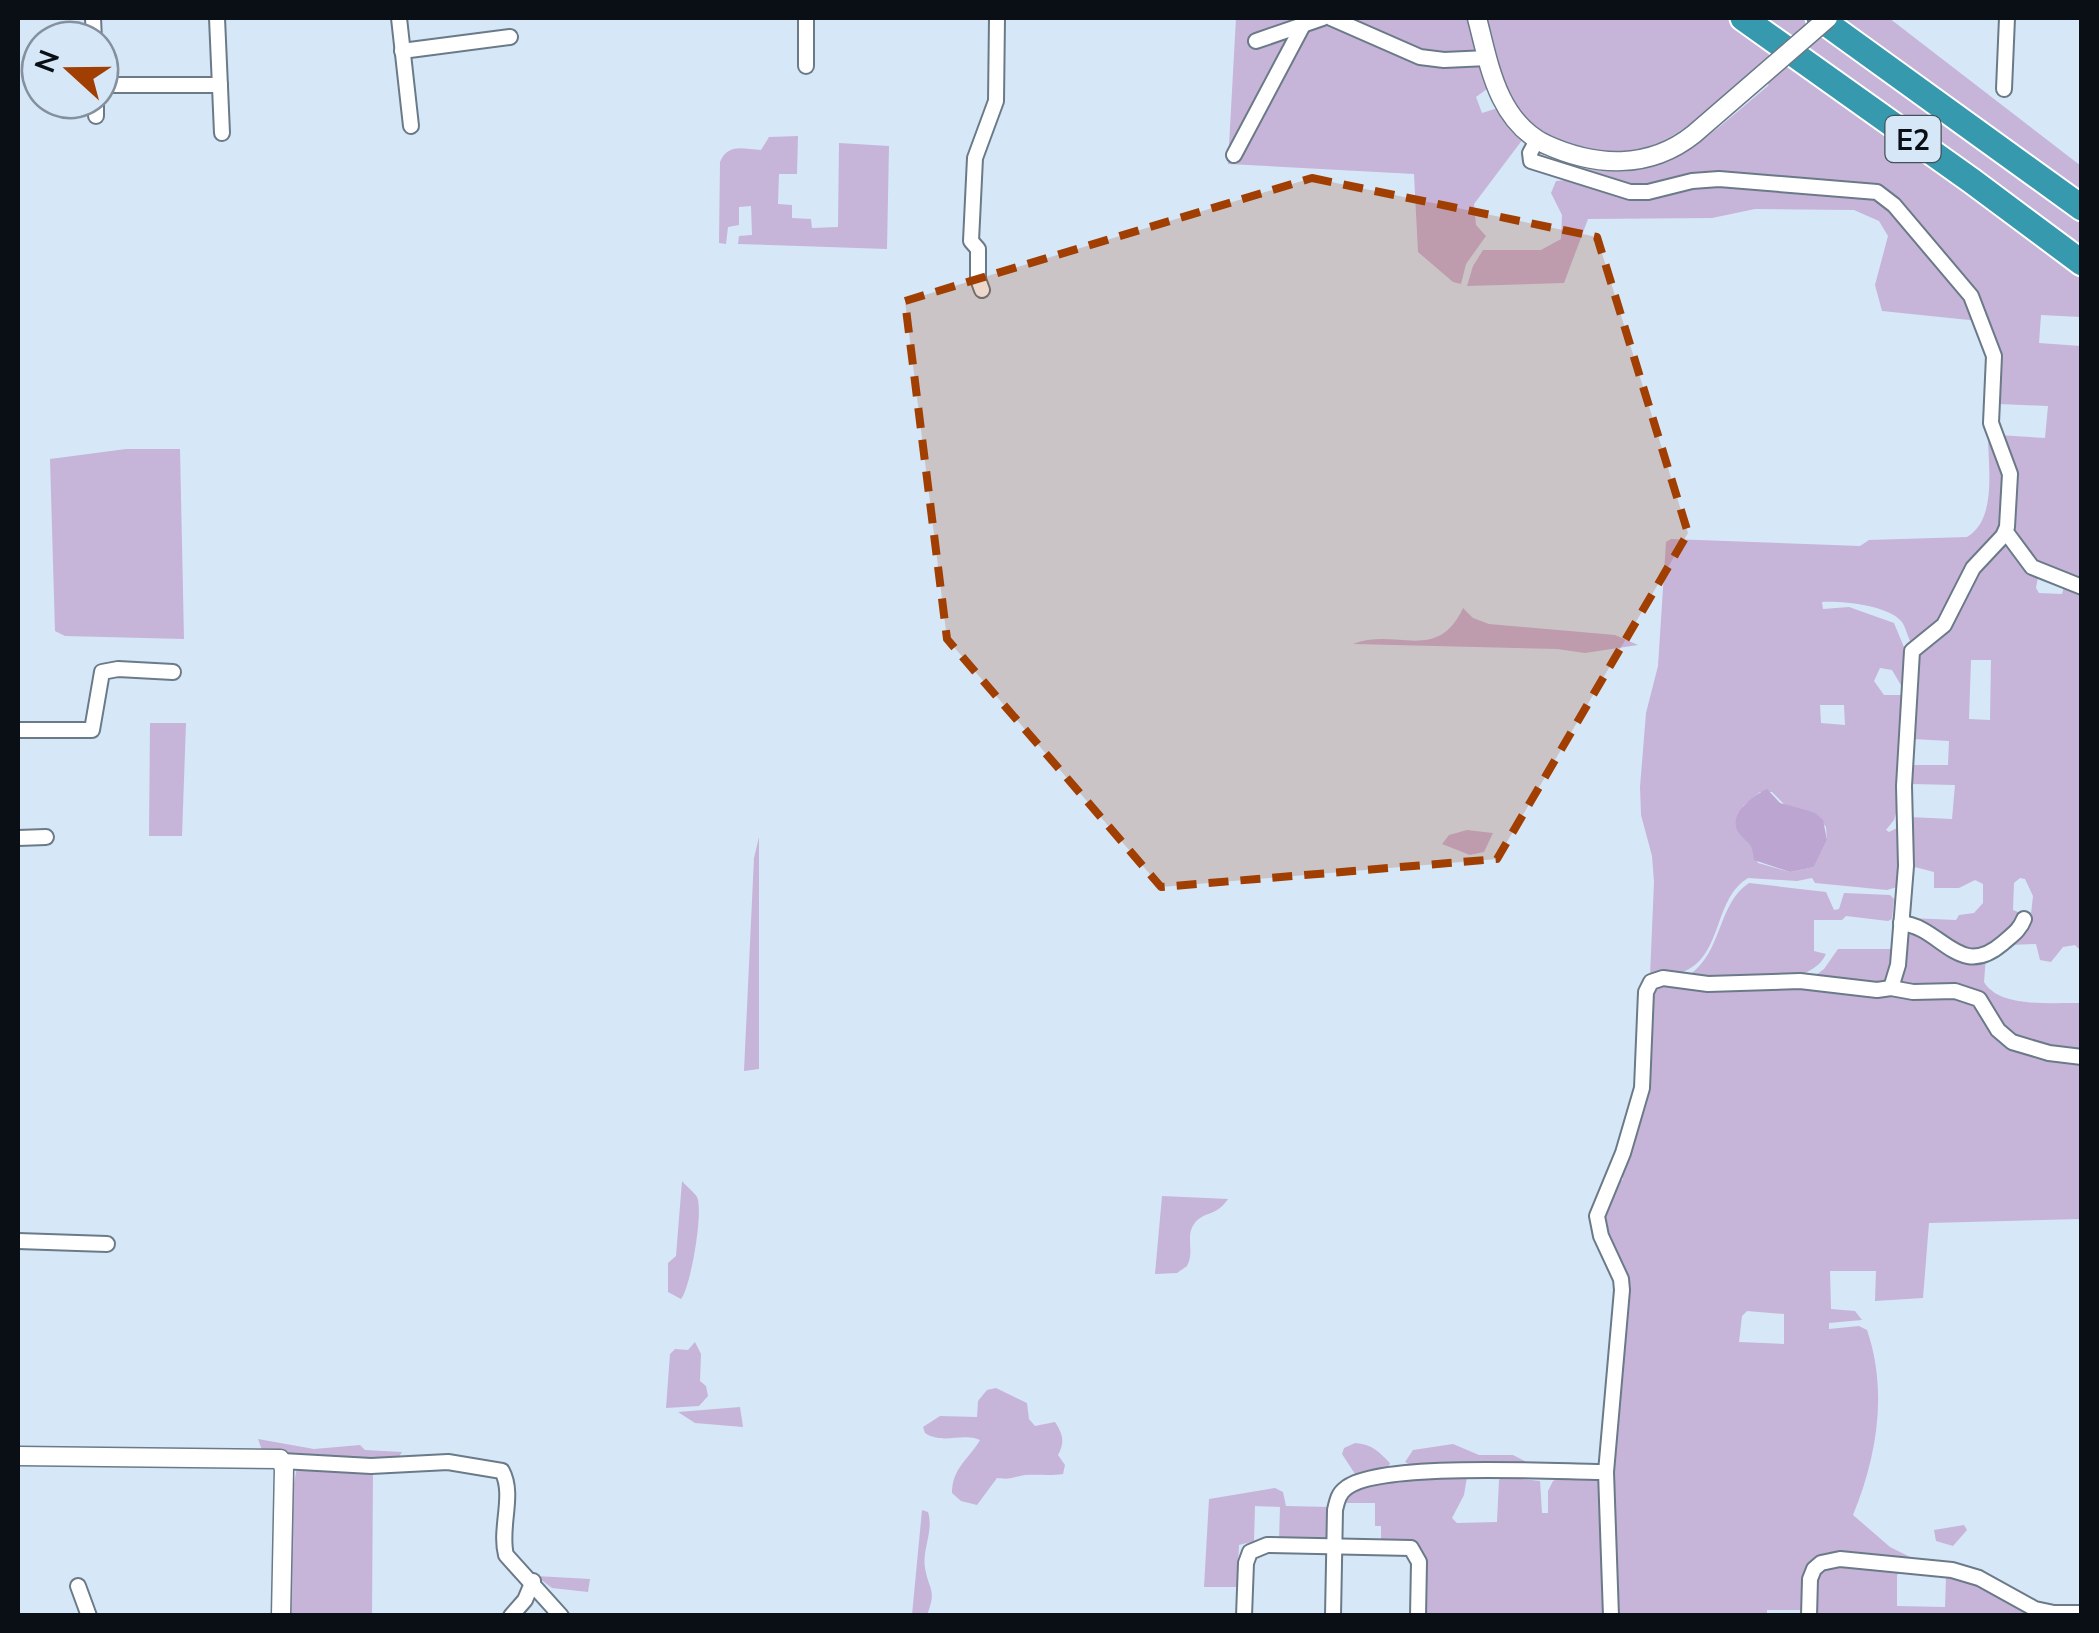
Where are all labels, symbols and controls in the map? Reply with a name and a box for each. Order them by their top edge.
north arrow [20,20,120,120]
text: N [26,45,66,77]
road number: E2 [1886,116,1940,162]

